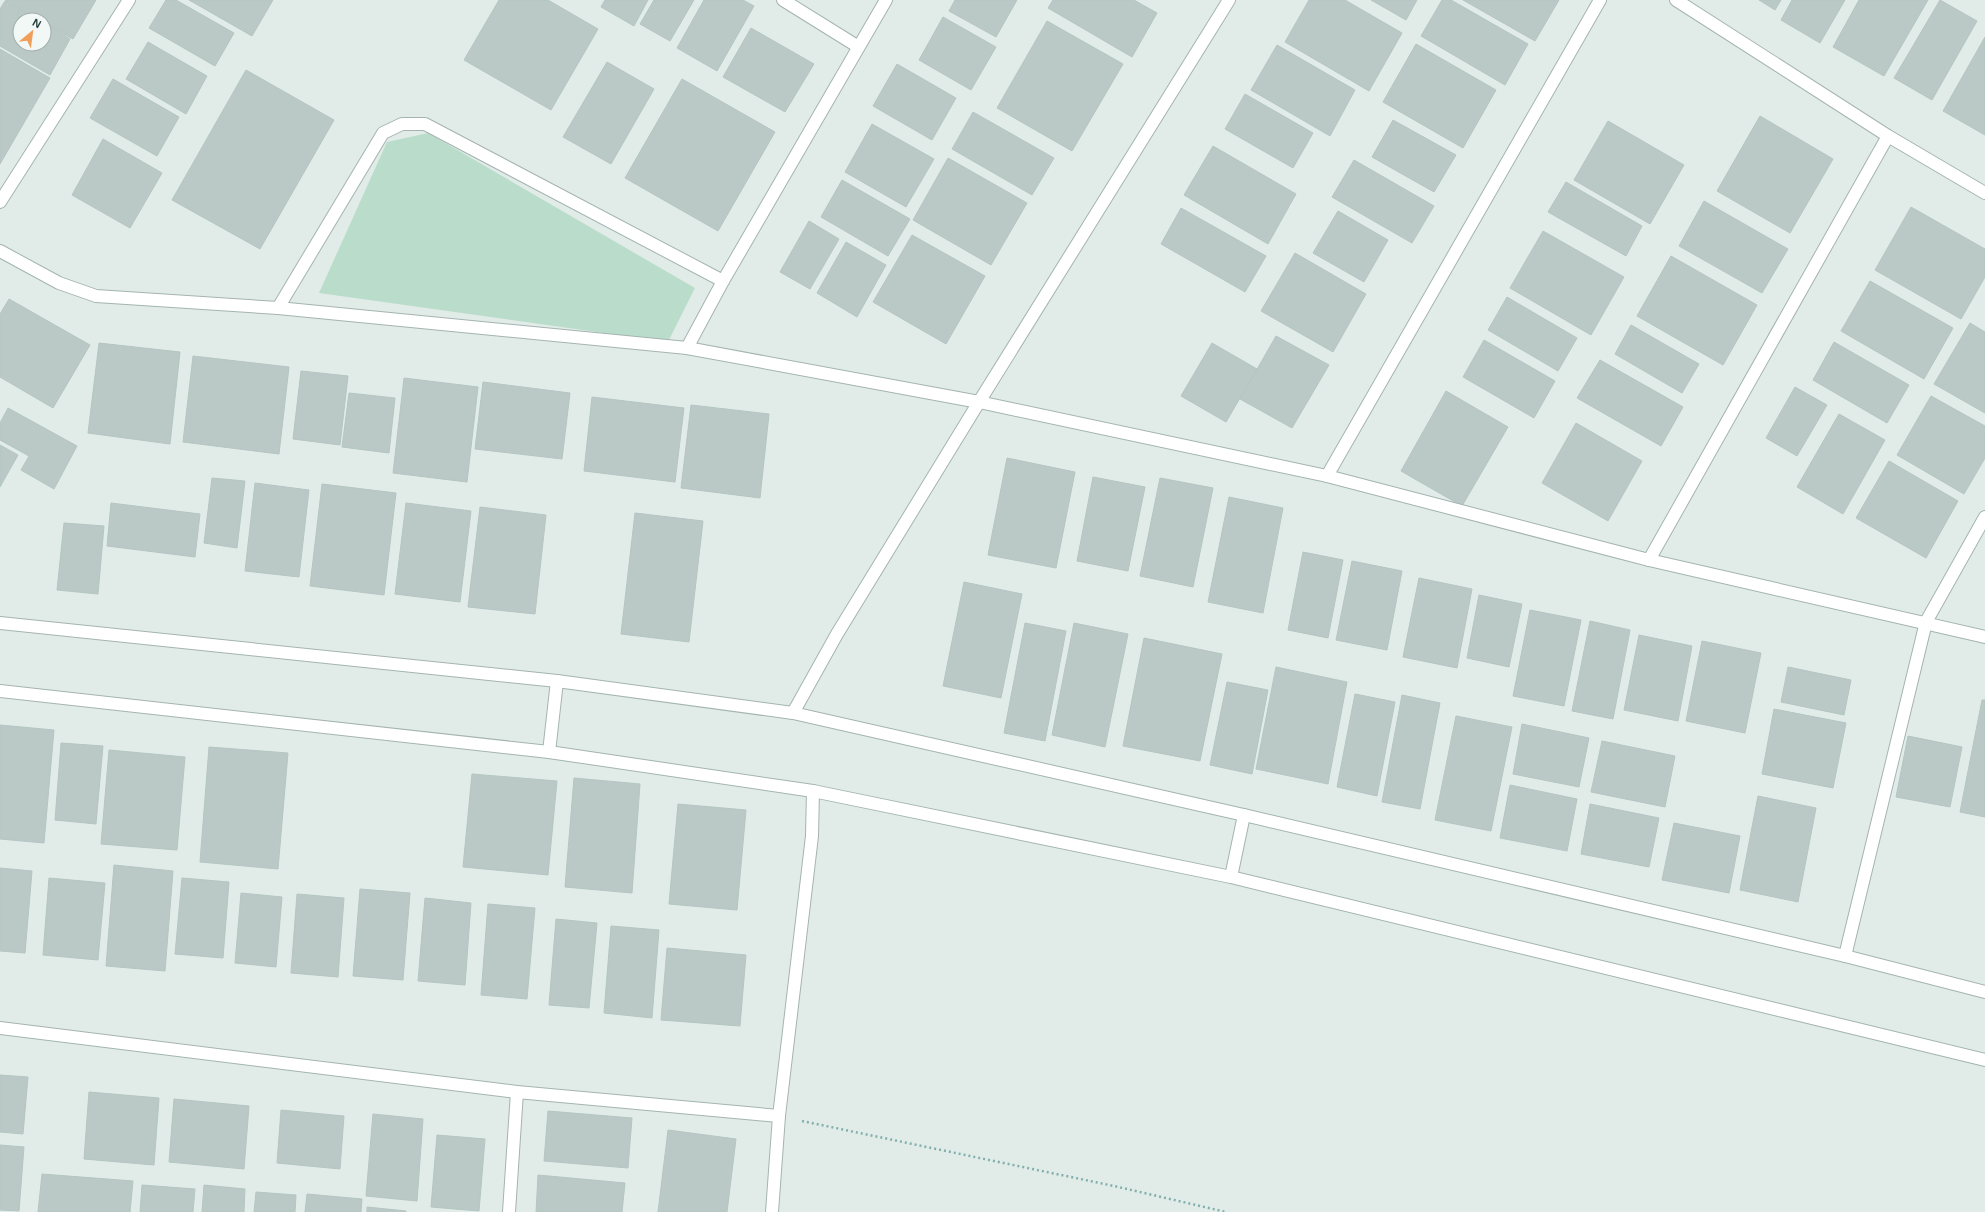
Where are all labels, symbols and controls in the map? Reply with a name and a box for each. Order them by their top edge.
north arrow [12,12,52,52]
text: N [30,16,43,30]

